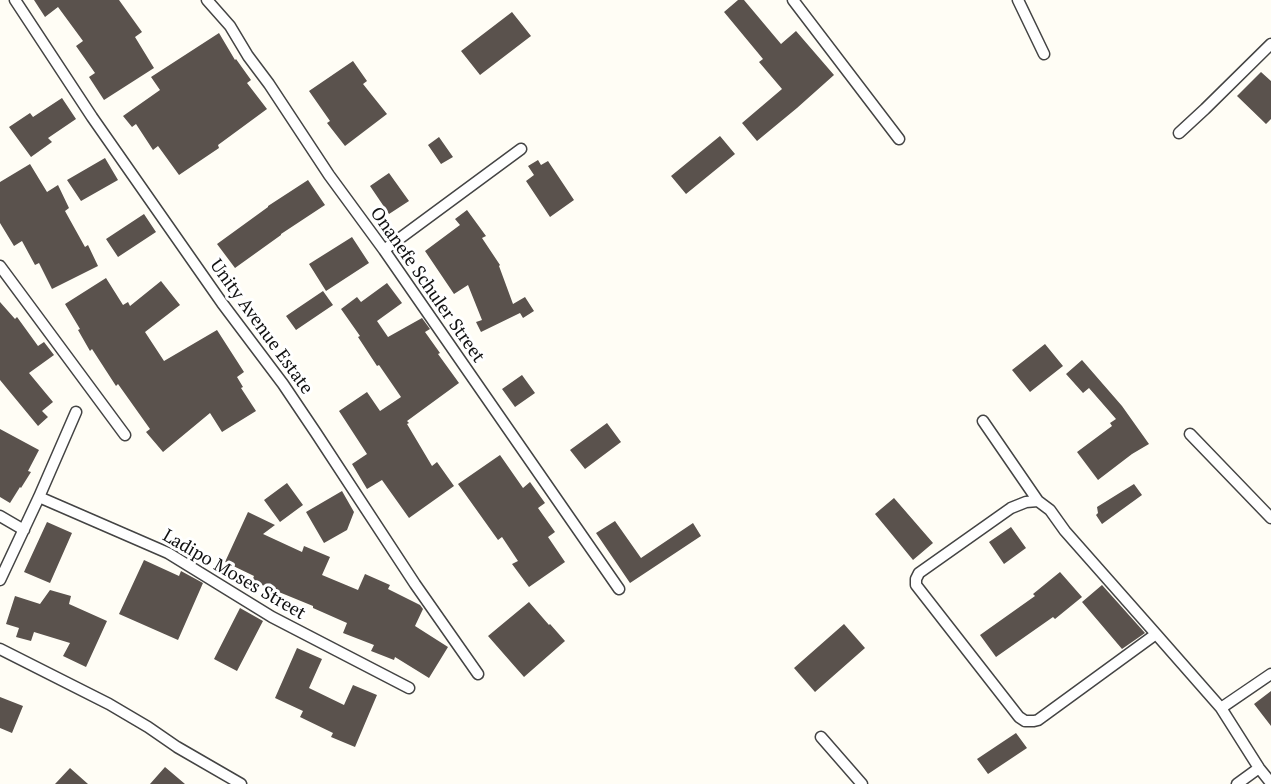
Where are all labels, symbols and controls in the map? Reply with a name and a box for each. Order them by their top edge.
street label: Onanefe Schuler Street [365,203,489,367]
street label: Unity Avenue Estate [205,255,317,399]
street label: Ladipo Moses Street [159,525,309,625]

